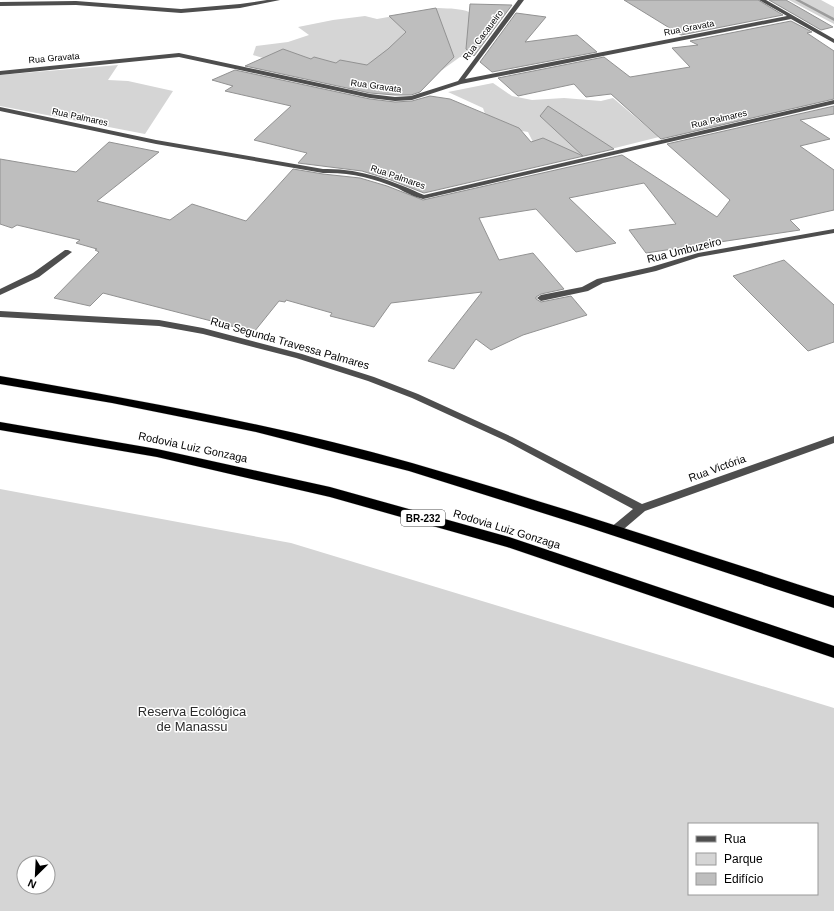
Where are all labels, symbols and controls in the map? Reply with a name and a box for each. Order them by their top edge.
street label: Rua Cacaueiro [461,8,505,62]
street label: Rua Gravata [663,18,715,38]
street label: Rua Gravata [28,51,80,65]
street label: Rua Gravata [350,77,402,95]
street label: Rua Palmares [51,106,109,128]
street label: Rua Palmares [690,108,748,130]
street label: Rua Palmares [369,163,427,191]
street label: Rua Umbuzeiro [645,235,723,265]
street label: Rua Segunda Travessa Palmares [209,315,371,372]
street label: Rodovia Luiz Gonzaga [137,430,250,465]
street label: Rua Victória [687,452,748,484]
street label: Rodovia Luiz Gonzaga [452,507,563,551]
road number: BR-232 [401,510,445,526]
park label: Reserva Ecológica de Manassu [138,704,247,734]
legend [688,823,818,895]
text: Rua [724,832,746,846]
text: Parque [724,852,763,866]
north arrow [16,855,56,895]
text: Edifício [724,872,764,886]
text: N [26,877,38,891]

